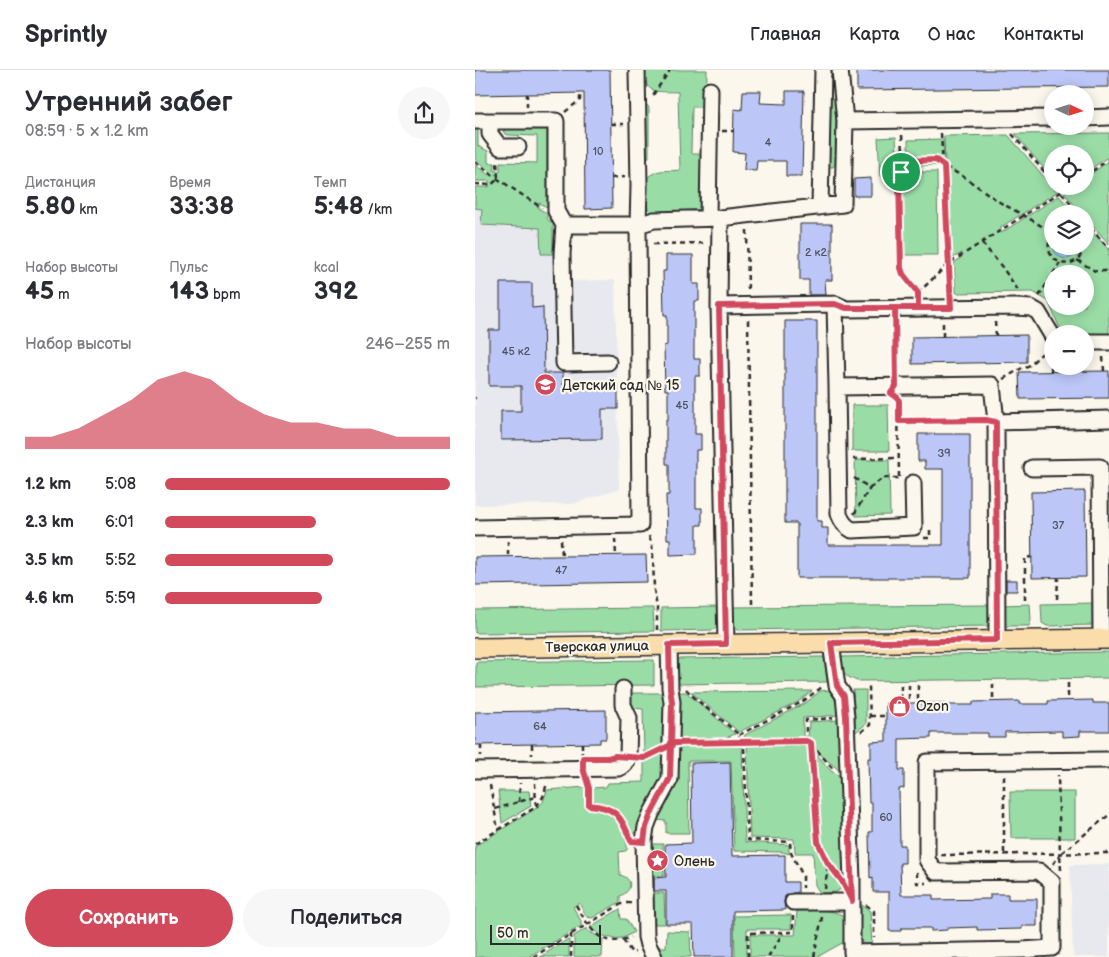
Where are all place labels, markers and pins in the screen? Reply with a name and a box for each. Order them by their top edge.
pin [880,151,922,193]
school or university icon: Детский сад № 15 [534,373,558,397]
place label: Детский сад № 15 [562,377,680,394]
shop icon: Ozon [888,694,912,718]
place label: Ozon [916,698,949,715]
place icon: Олень [646,849,670,873]
place label: Олень [674,853,715,870]

